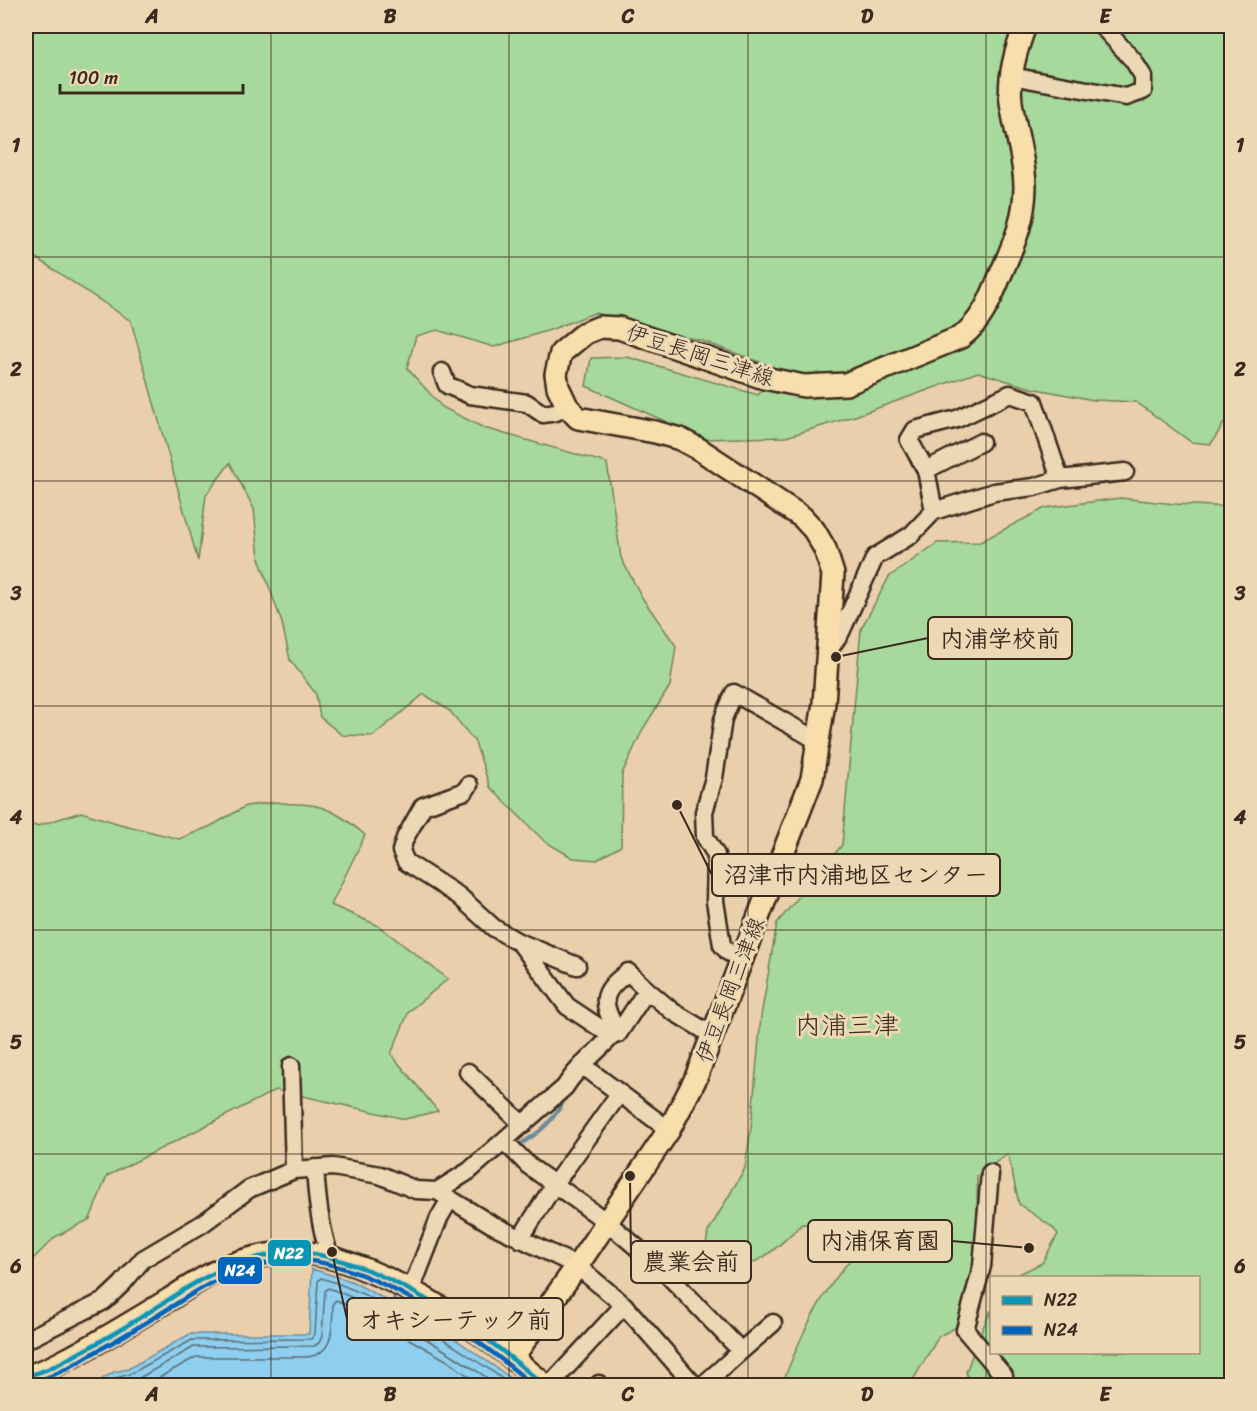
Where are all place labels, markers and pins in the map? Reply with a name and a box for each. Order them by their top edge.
callout: 内浦学校前 [928,617,1072,659]
callout: 沼津市内浦地区センター [712,854,1000,896]
callout: 内浦保育園 [808,1220,952,1262]
callout: 農業会前 [631,1241,751,1283]
callout: オキシーテック前 [347,1298,563,1340]

